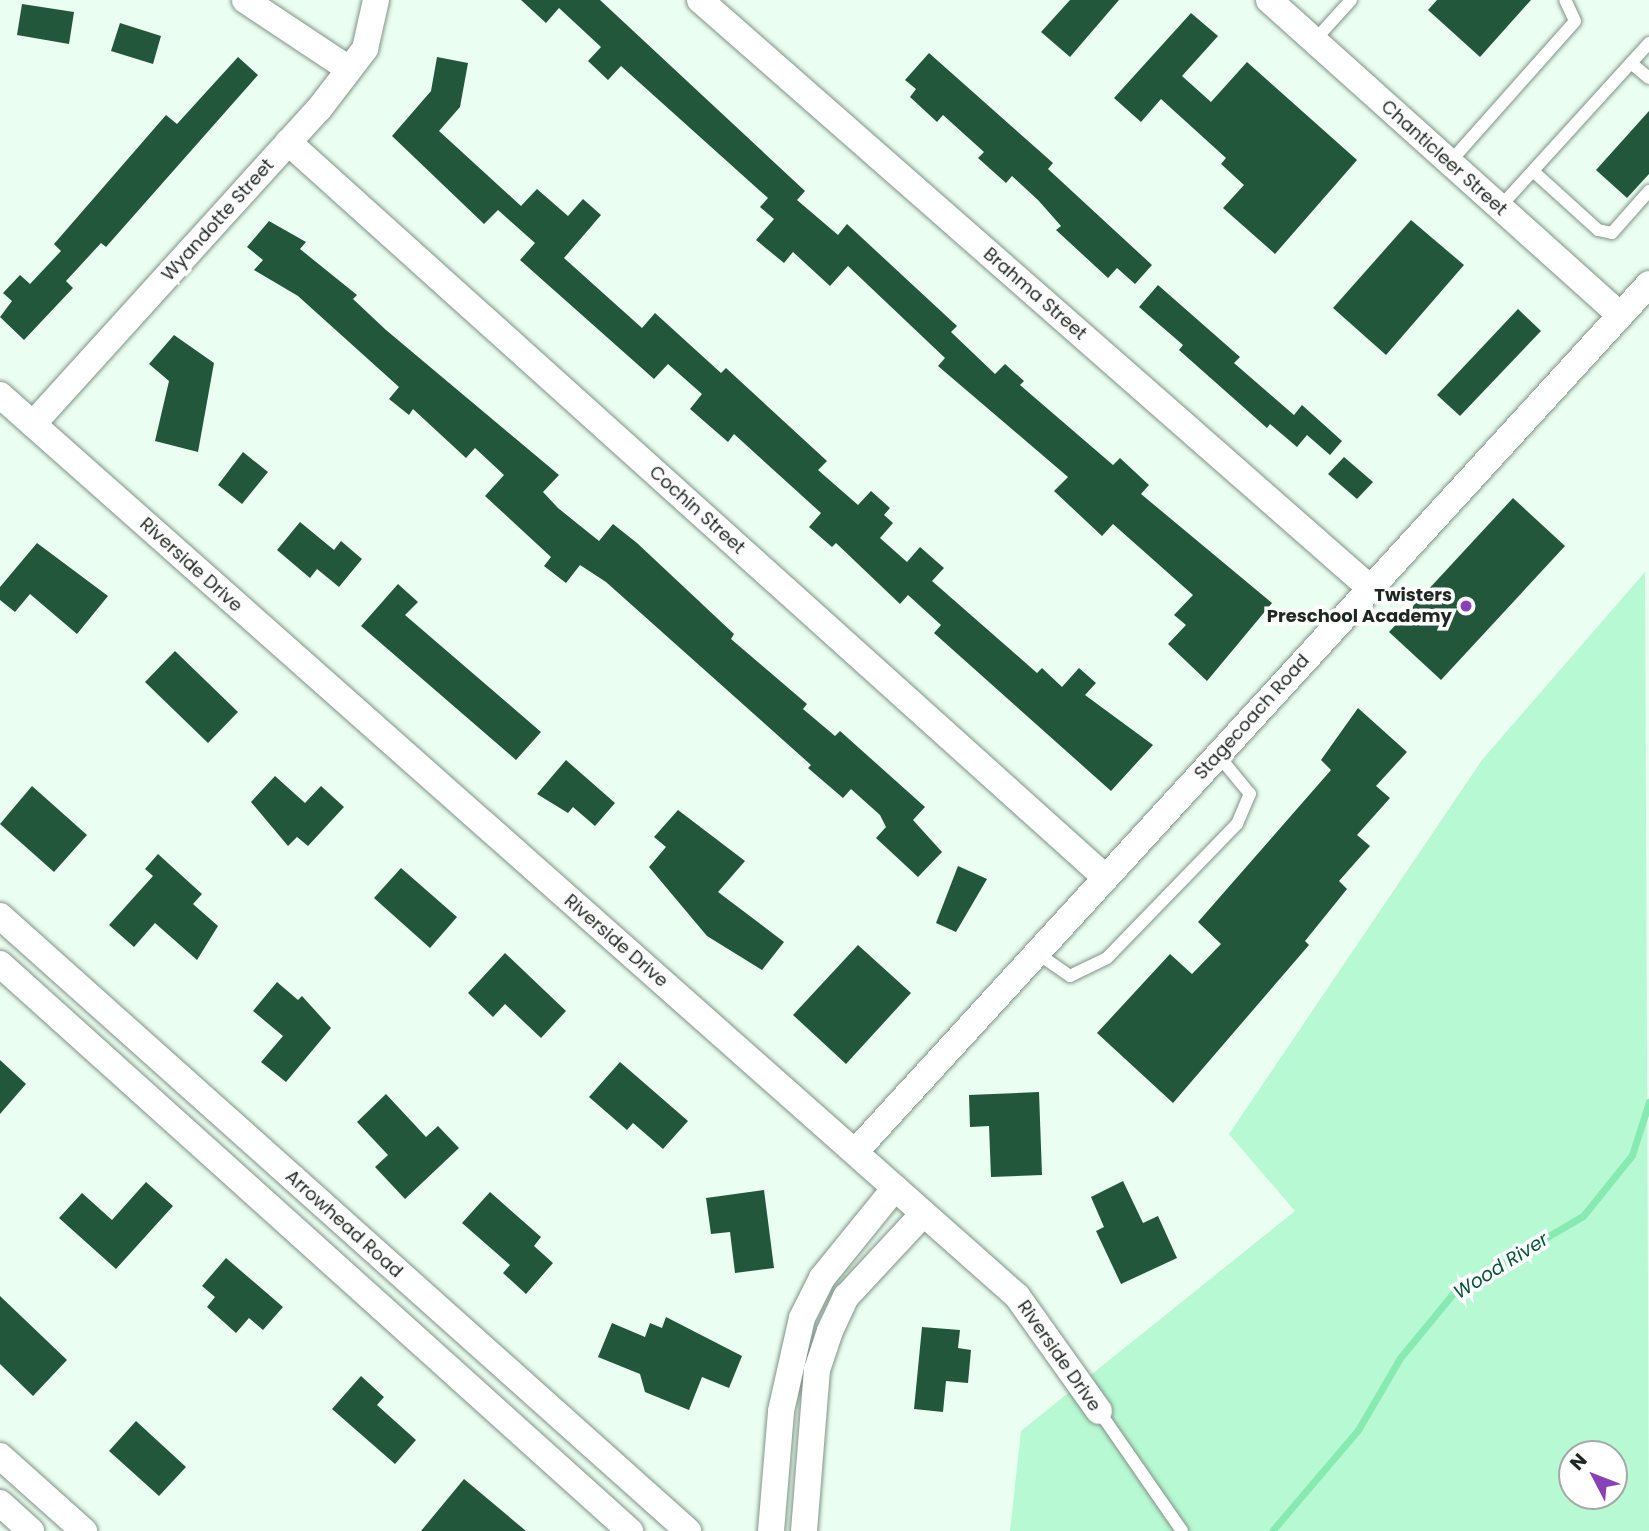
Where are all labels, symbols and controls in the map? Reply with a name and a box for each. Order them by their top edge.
street label: Chanticleer Street [1377,96,1511,220]
street label: Wyandotte Street [157,154,279,286]
street label: Brahma Street [979,243,1091,345]
street label: Cochin Street [645,461,749,559]
street label: Riverside Drive [135,513,247,617]
place label: Twisters Preschool Academy [1267,585,1452,628]
marker: Twisters Preschool Academy [1458,598,1474,614]
street label: Stagecoach Road [1190,650,1314,784]
street label: Riverside Drive [560,890,672,992]
street label: Arrowhead Road [281,1166,407,1282]
water label: Wood River [1450,1228,1552,1304]
street label: Riverside Drive [1013,1296,1105,1416]
north arrow [1558,1440,1628,1510]
text: N [1564,1448,1593,1476]

